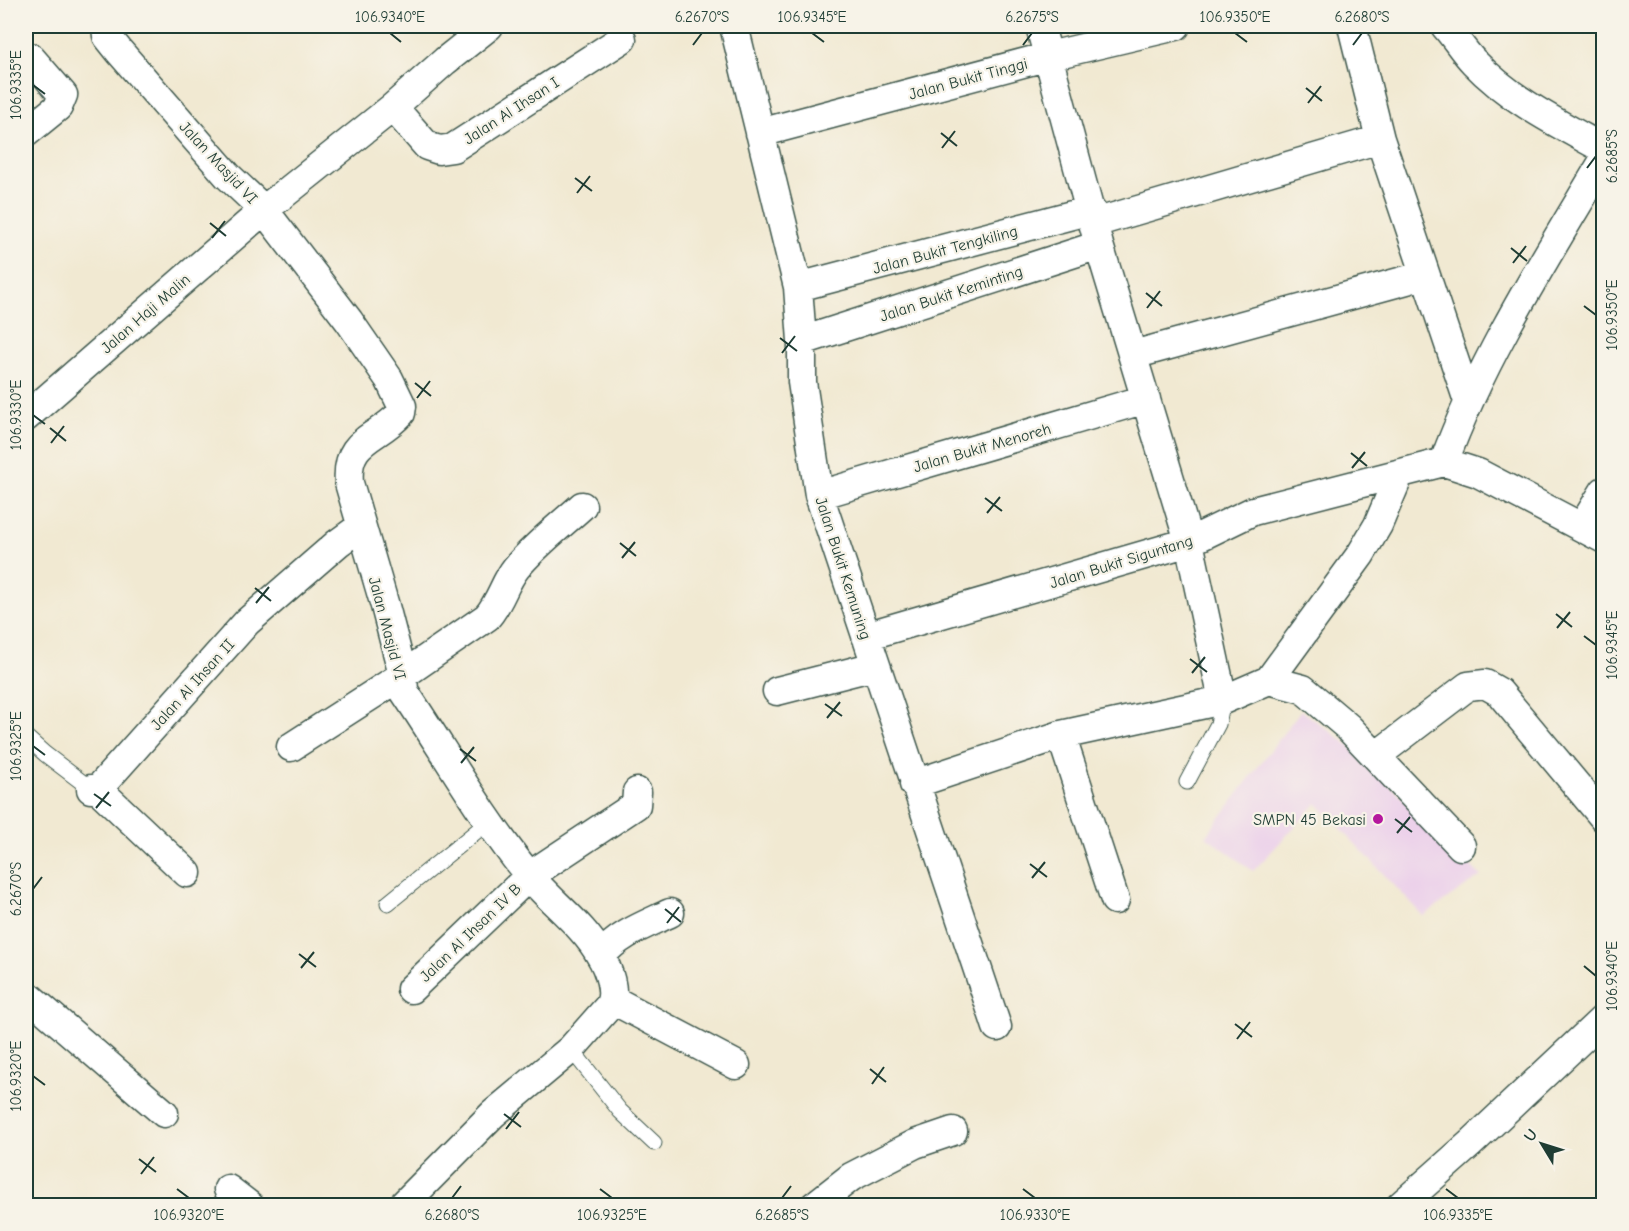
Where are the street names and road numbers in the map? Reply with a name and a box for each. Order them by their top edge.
street label: Jalan Bukit Tinggi [907,54,1030,103]
street label: Jalan Al Ihsan I [461,73,563,148]
street label: Jalan Masjid VI [176,118,261,208]
street label: Jalan Bukit Tengkiling [871,222,1020,278]
street label: Jalan Bukit Keminting [878,262,1025,326]
street label: Jalan Haji Malin [98,270,194,357]
street label: Jalan Bukit Menoreh [911,420,1053,476]
street label: Jalan Bukit Kemuning [811,495,875,642]
street label: Jalan Bukit Siguntang [1048,532,1195,592]
street label: Jalan Masjid VI [365,575,409,682]
street label: Jalan Al Ihsan II [147,635,238,734]
street label: Jalan Al Ihsan IV B [416,880,525,986]

